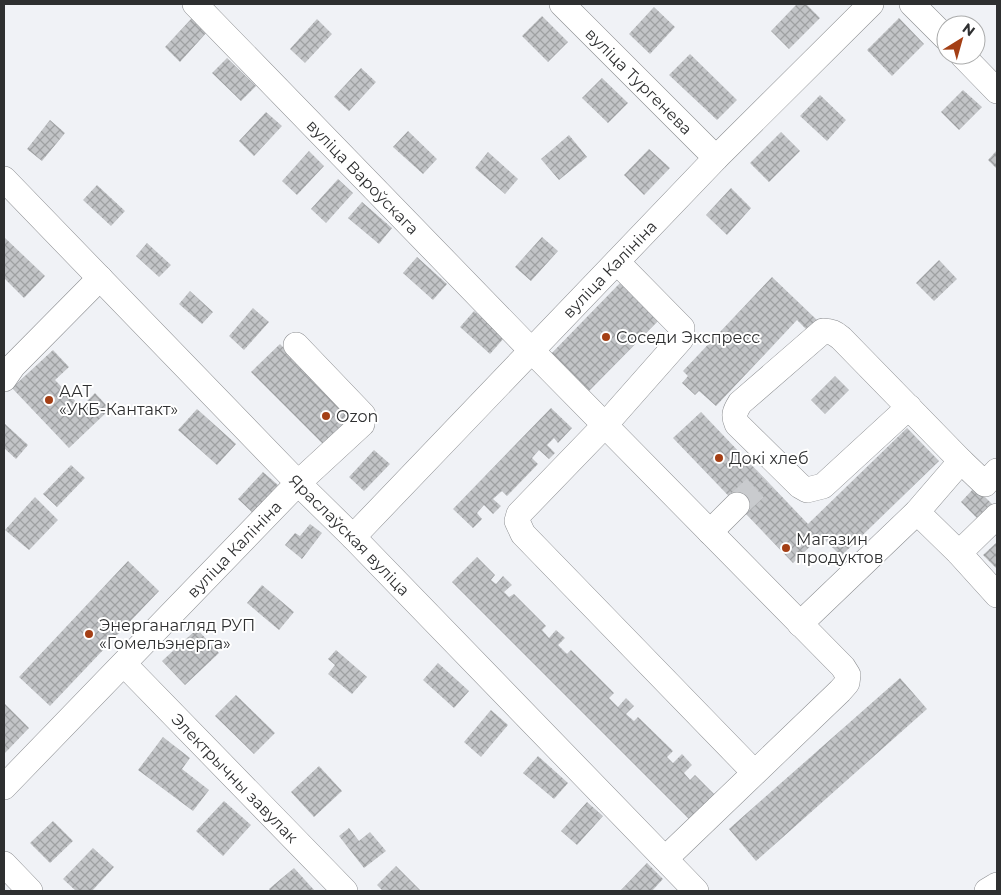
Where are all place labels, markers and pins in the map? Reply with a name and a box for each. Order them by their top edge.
place label: Соседи Экспресс [616,328,760,347]
marker: Соседи Экспресс [600,331,612,343]
place label: ААТ «УКБ-Кантакт» [59,382,178,419]
marker: ААТ «УКБ-Кантакт» [43,394,55,406]
place label: Ozon [336,407,378,426]
marker: Ozon [320,410,332,422]
place label: Докі хлеб [729,449,808,468]
marker: Докі хлеб [713,452,725,464]
place label: Магазин продуктов [796,530,883,567]
marker: Магазин продуктов [780,542,792,554]
place label: Энерганагляд РУП «Гомельэнерга» [99,616,255,653]
marker: Энерганагляд РУП «Гомельэнерга» [83,628,95,640]

